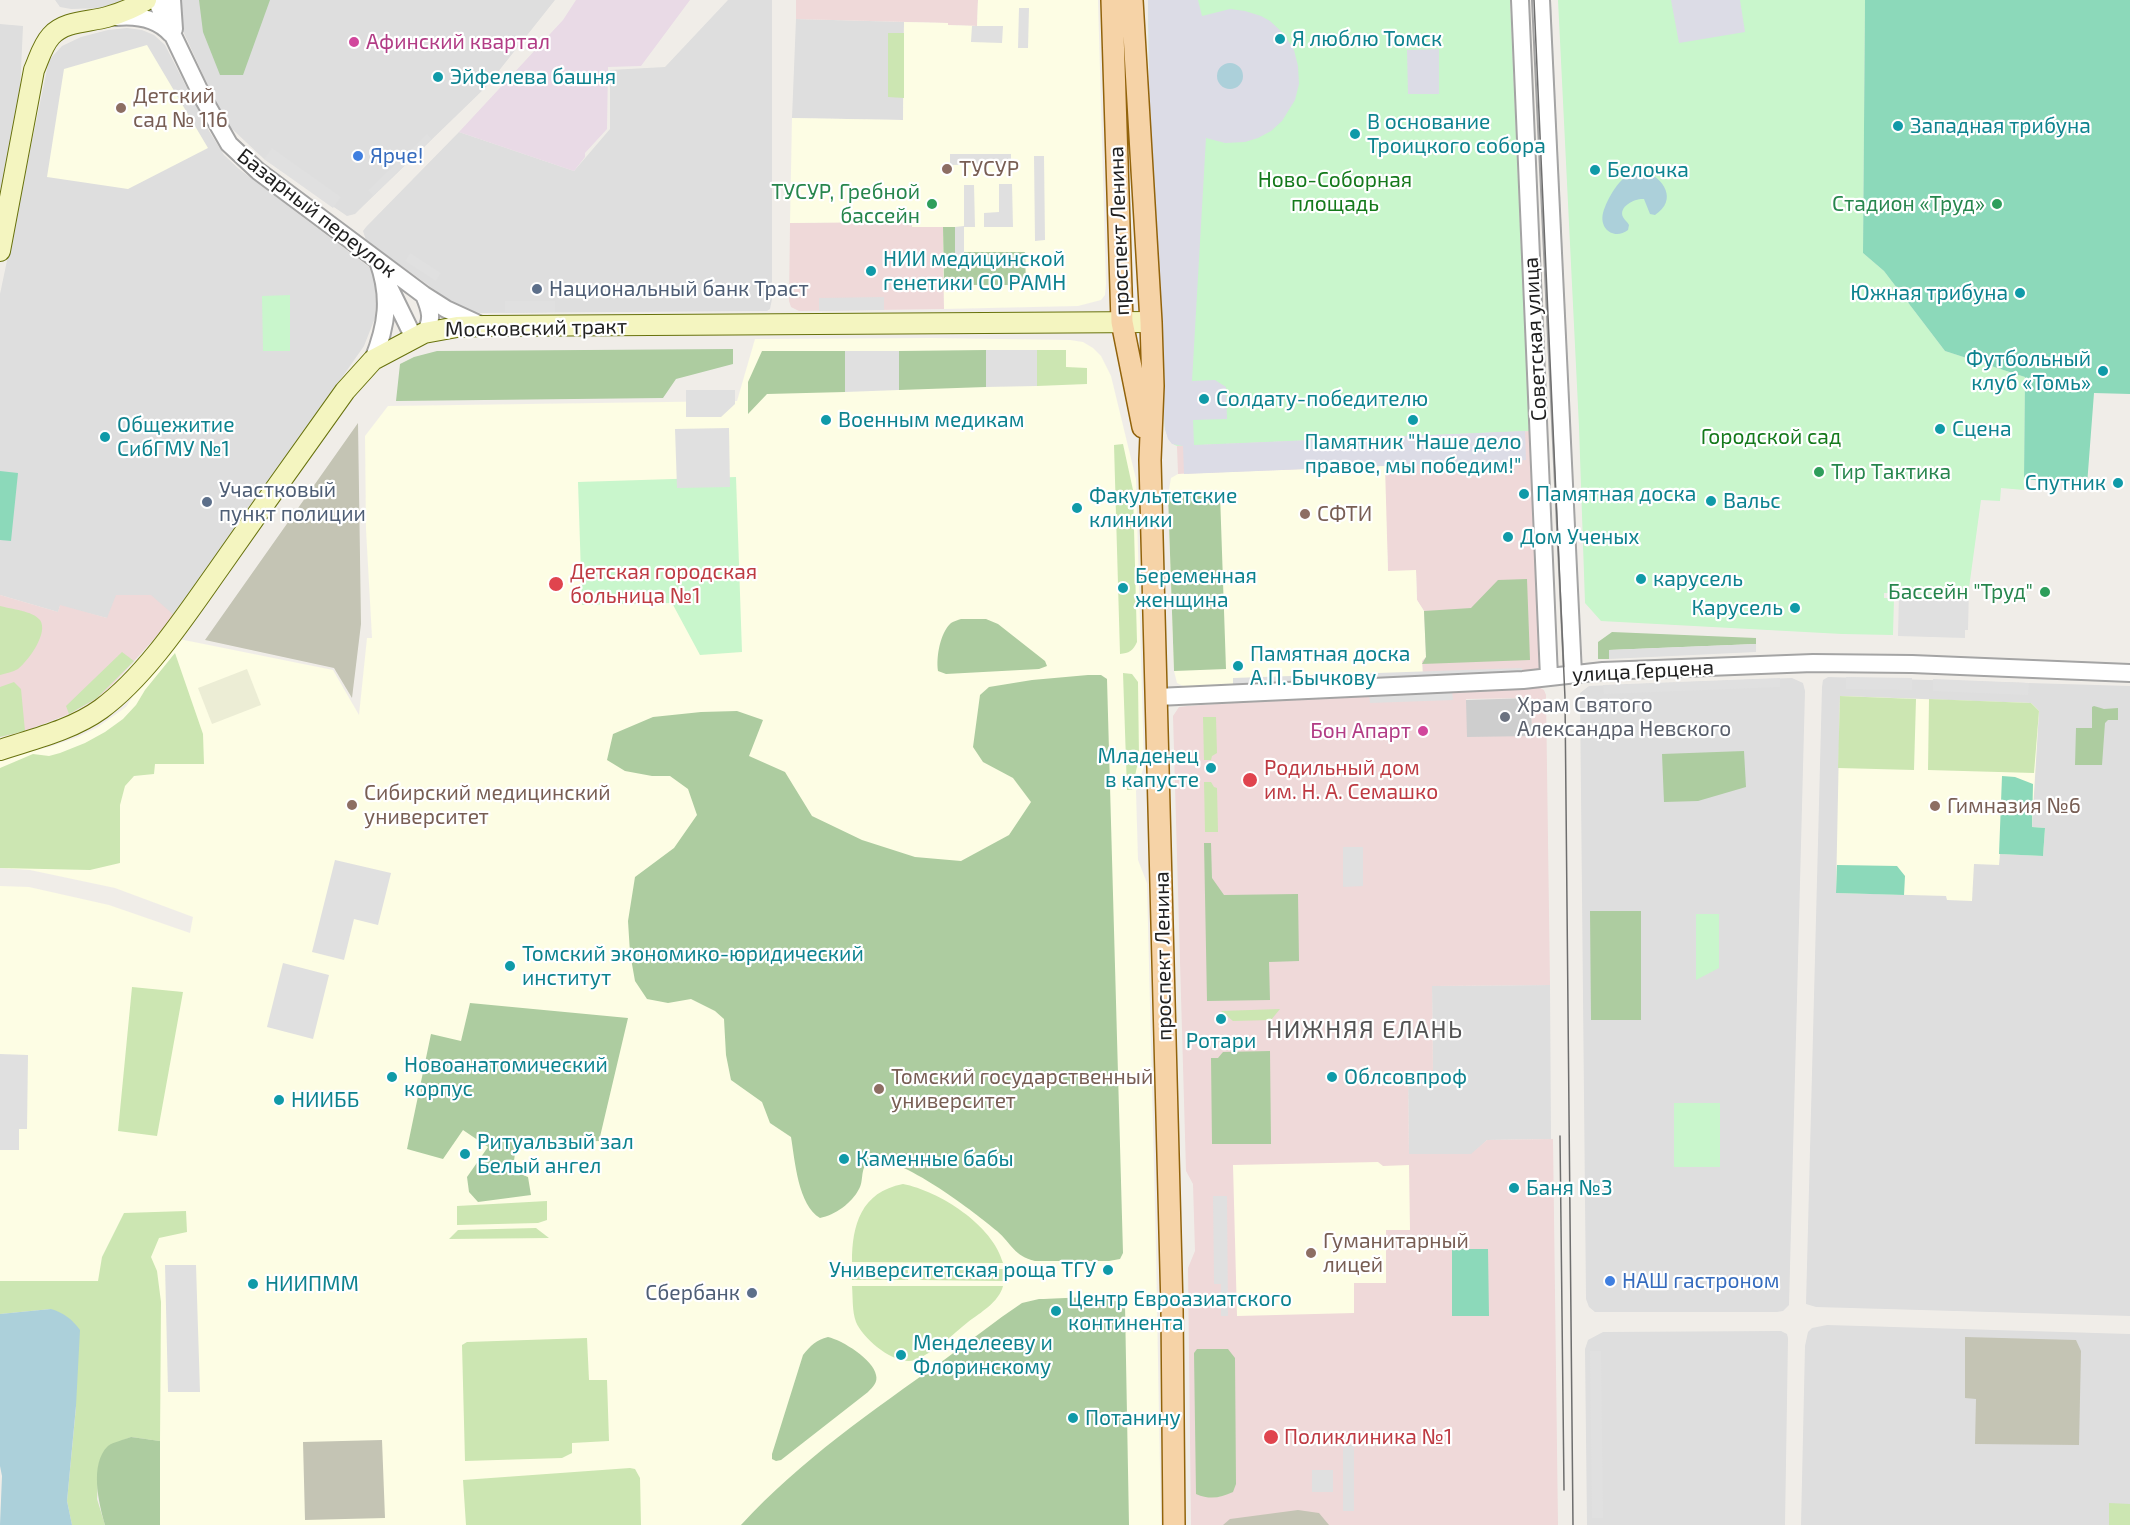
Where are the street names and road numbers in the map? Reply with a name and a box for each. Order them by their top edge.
street label: Базарный переулок [232,143,402,283]
street label: проспект Ленина [1103,146,1135,316]
street label: Советская улица [1518,256,1552,422]
street label: Московский тракт [445,314,627,342]
street label: улица Герцена [1571,655,1715,687]
street label: проспект Ленина [1149,871,1177,1041]

